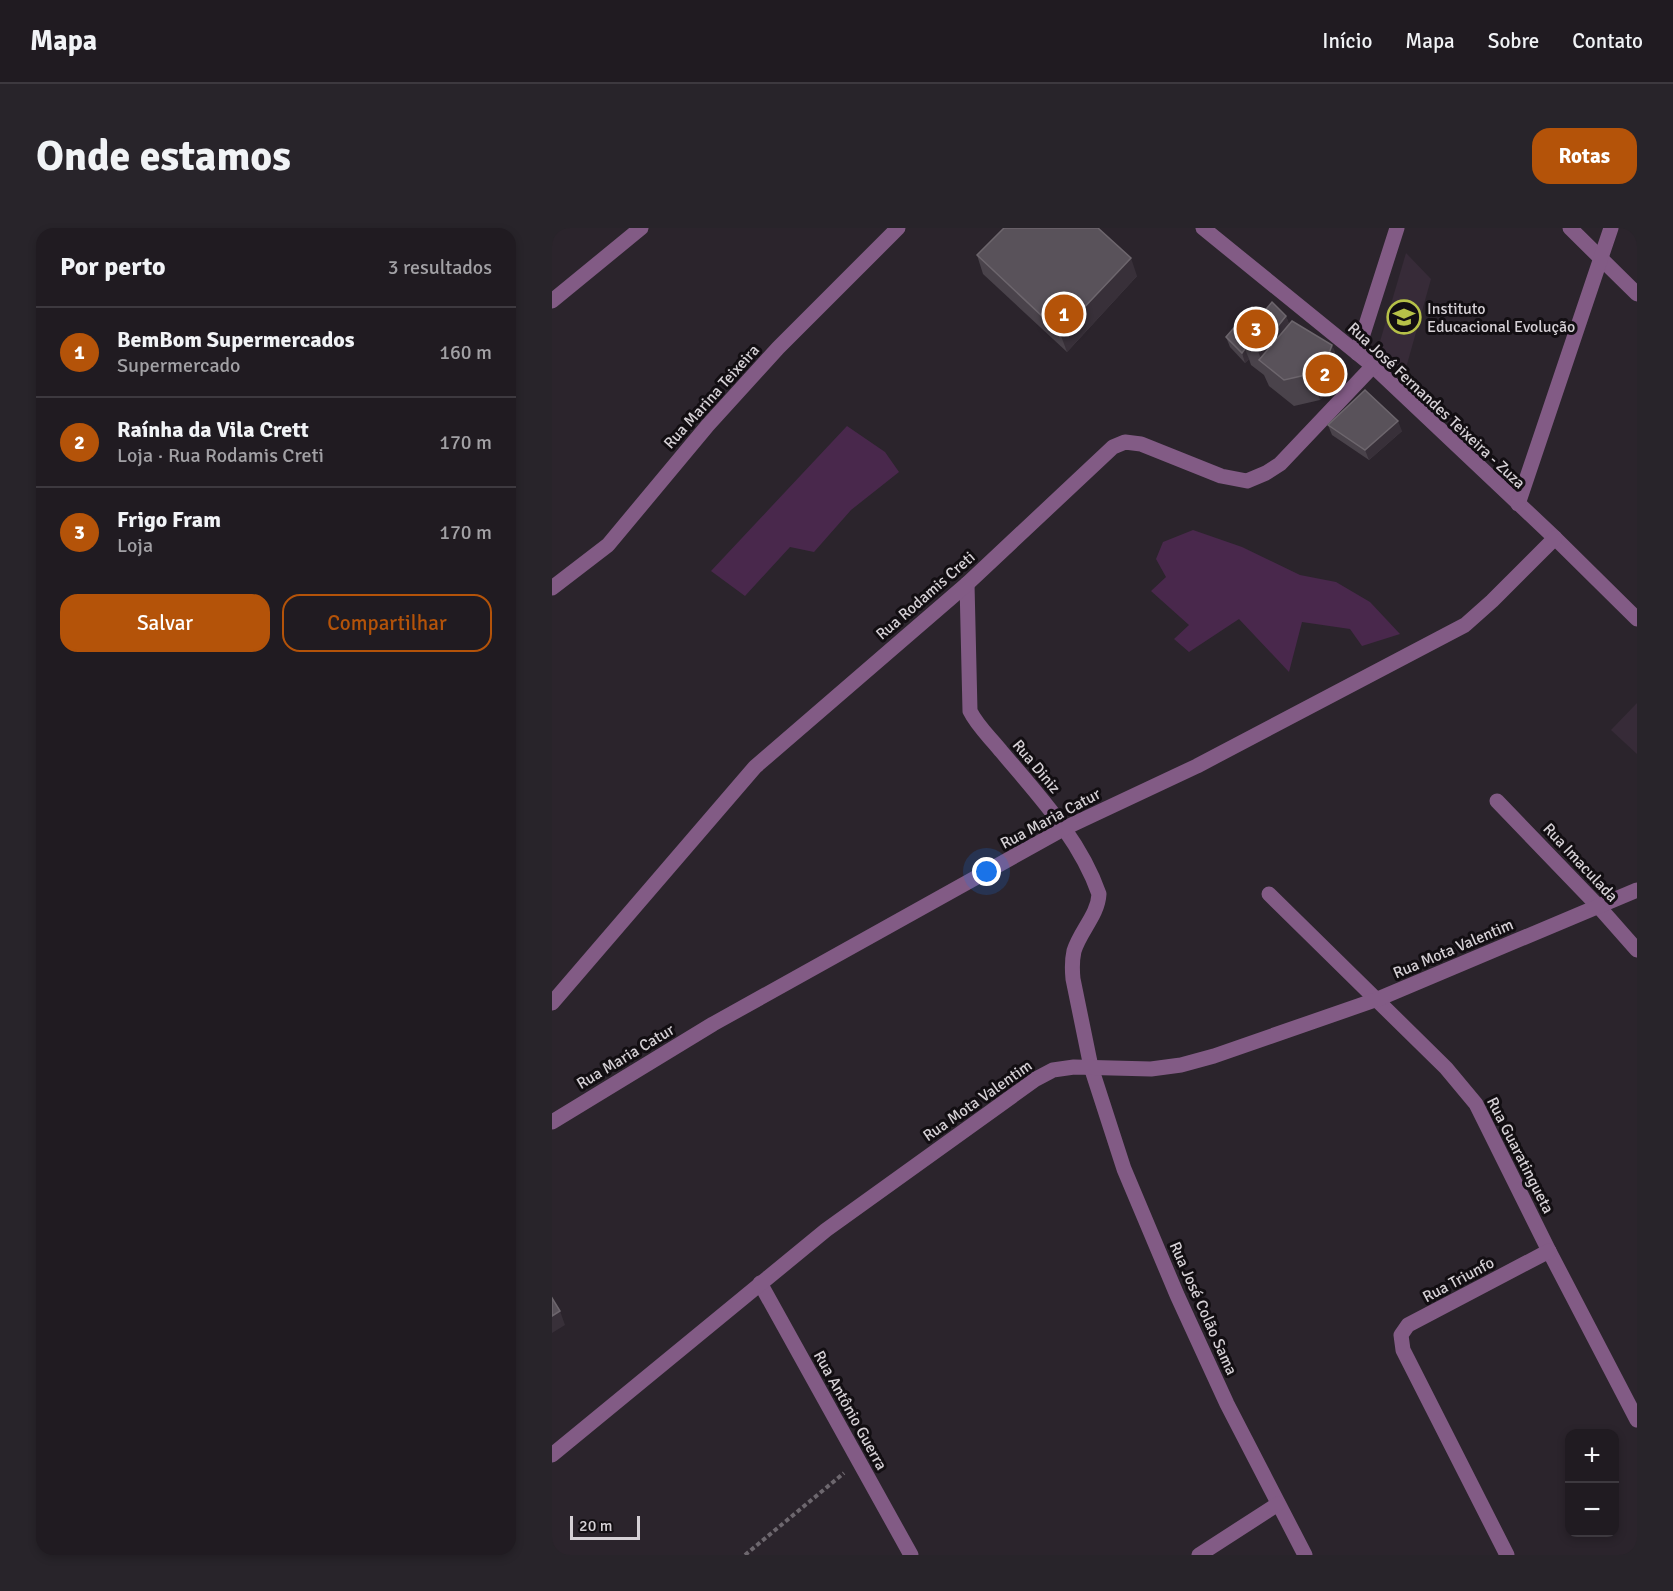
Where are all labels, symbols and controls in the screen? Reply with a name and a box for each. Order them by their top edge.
text: Mapa [30,24,97,58]
text: Início [1322,28,1372,54]
text: Mapa [1405,28,1455,54]
text: Sobre [1488,28,1539,54]
text: Contato [1572,28,1643,54]
button: Rotas [1532,128,1637,184]
text: Onde estamos [36,131,291,182]
text: Por perto [60,251,166,283]
text: 3 resultados [388,255,492,280]
pin: 1 [1044,292,1084,337]
school or university icon: Instituto Educacional Evolução [1386,299,1422,335]
place label: Instituto Educacional Evolução [1427,299,1575,337]
pin: 3 [1236,306,1276,352]
street label: Rua José Fernandes Teixeira - Zuza [1343,318,1529,493]
text: BemBom Supermercados [117,326,355,353]
text: 1 [74,340,85,365]
text: 160 m [439,340,492,365]
street label: Rua Marina Teixeira [660,340,764,453]
pin: 2 [1306,352,1344,396]
text: Supermercado [117,353,240,378]
text: Raínha da Vila Crett [117,416,309,443]
text: 2 [74,430,85,455]
text: 170 m [439,430,492,455]
text: Loja · Rua Rodamis Creti [117,443,324,468]
text: Frigo Fram [117,506,221,533]
text: 3 [74,520,85,545]
text: 170 m [439,520,492,545]
text: Loja [117,533,153,558]
street label: Rua Rodamis Creti [872,547,979,644]
button: Salvar [60,594,270,652]
button: Compartilhar [282,594,492,652]
street label: Rua Diniz [1008,735,1065,798]
street label: Rua Maria Catur [997,784,1104,854]
street label: Rua Imaculada [1539,819,1622,906]
your location [972,857,1001,886]
street label: Rua Mota Valentim [1390,915,1517,983]
street label: Rua Maria Catur [573,1020,678,1094]
street label: Rua Mota Valentim [919,1056,1036,1146]
street label: Rua Guaratingueta [1482,1094,1558,1217]
street label: Rua José Colão Sama [1165,1239,1242,1378]
street label: Rua Triunfo [1419,1253,1498,1307]
street label: Rua Antônio Guerra [809,1347,891,1474]
map controls [1565,1429,1619,1537]
button: + [1565,1429,1619,1483]
button: − [1565,1483,1619,1537]
scale bar [570,1513,640,1540]
text: 20 m [579,1516,613,1536]

